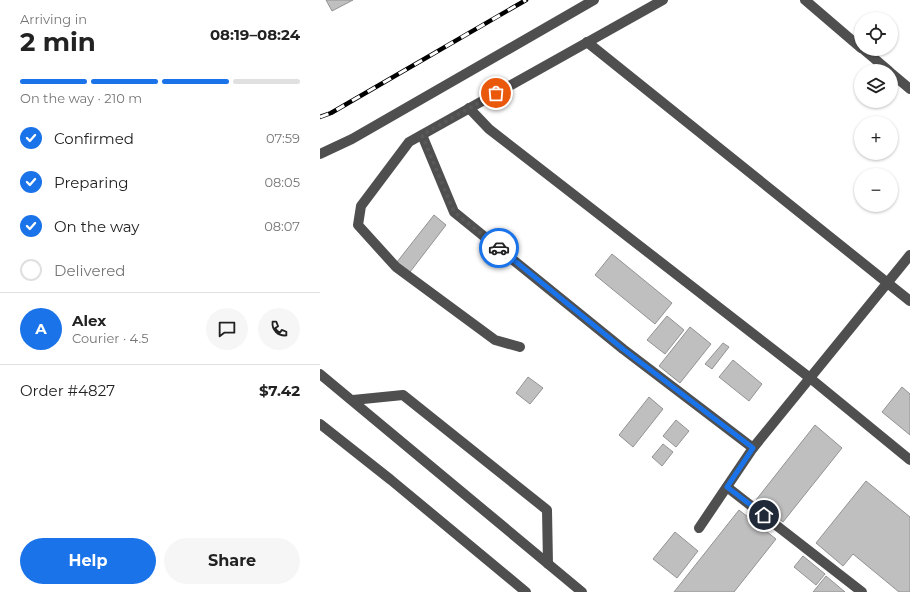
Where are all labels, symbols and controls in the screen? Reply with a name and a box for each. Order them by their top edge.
text: Arriving in [20,11,87,27]
map controls [854,12,898,212]
button: locate [854,12,898,56]
text: 08:19–08:24 [210,25,300,44]
text: 2 min [20,26,96,58]
button: layers [854,64,898,108]
pin [479,76,513,110]
icon: bag [485,82,507,104]
text: On the way · 210 m [20,90,142,106]
button: + [854,116,898,160]
icon: check [20,127,42,149]
text: Confirmed [54,129,134,148]
text: 07:59 [266,130,300,146]
button: − [854,168,898,212]
icon: check [20,171,42,193]
text: Preparing [54,173,129,192]
text: 08:05 [264,174,300,190]
icon: check [20,215,42,237]
text: On the way [54,217,139,236]
text: 08:07 [264,218,300,234]
courier [479,228,519,268]
icon: car [488,237,510,259]
text: Delivered [54,261,126,280]
button: chat [206,308,248,350]
button: phone [258,308,300,350]
text: Alex [72,311,106,330]
text: A [35,319,47,338]
text: Courier · 4.5 [72,330,149,346]
text: Order #4827 [20,381,115,400]
text: $7.42 [259,381,300,400]
pin [747,498,781,532]
icon: home [753,504,775,526]
button: Help [20,538,156,584]
button: Share [164,538,300,584]

